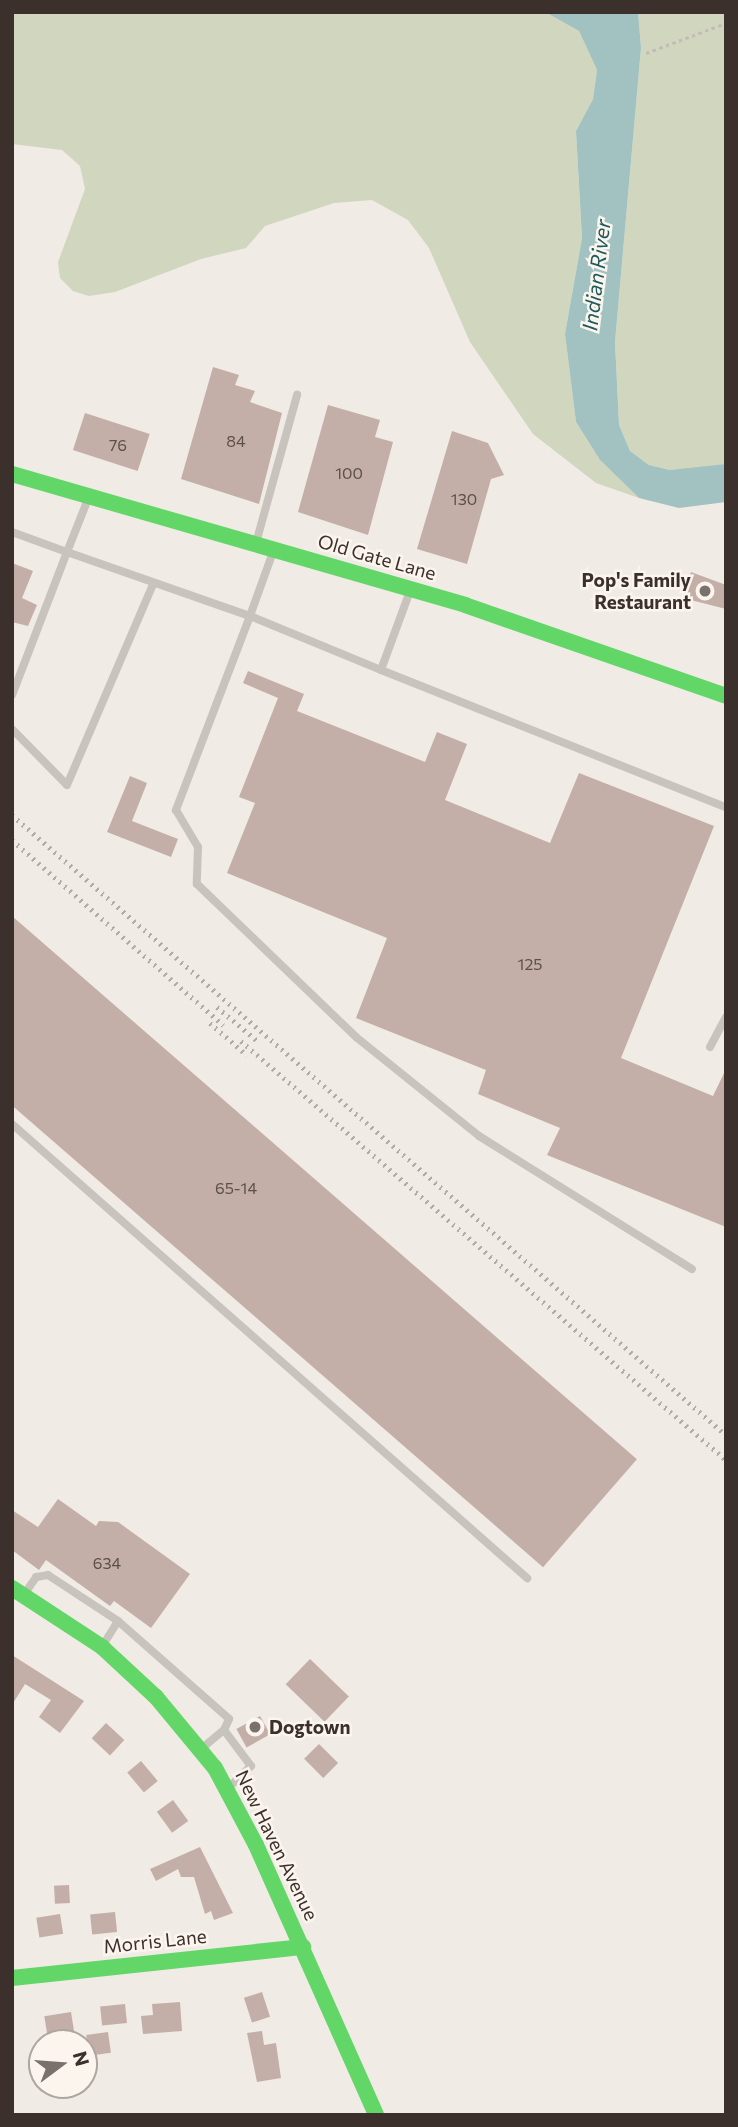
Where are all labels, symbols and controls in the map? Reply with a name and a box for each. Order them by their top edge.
water label: Indian River [577,218,615,332]
house number: 84 [226,431,246,451]
house number: 76 [109,435,127,455]
house number: 100 [335,463,363,483]
house number: 130 [451,489,477,509]
street label: Old Gate Lane [315,529,439,585]
place label: Pop's Family Restaurant [581,569,691,613]
marker: Pop's Family Restaurant [697,583,713,599]
house number: 125 [518,954,542,974]
house number: 65-14 [215,1178,257,1198]
house number: 634 [93,1553,121,1573]
place label: Dogtown [269,1716,350,1738]
marker: Dogtown [247,1719,263,1735]
street label: New Haven Avenue [231,1766,323,1924]
street label: Morris Lane [102,1924,208,1958]
north arrow [28,2029,98,2099]
text: N [69,2049,95,2069]

